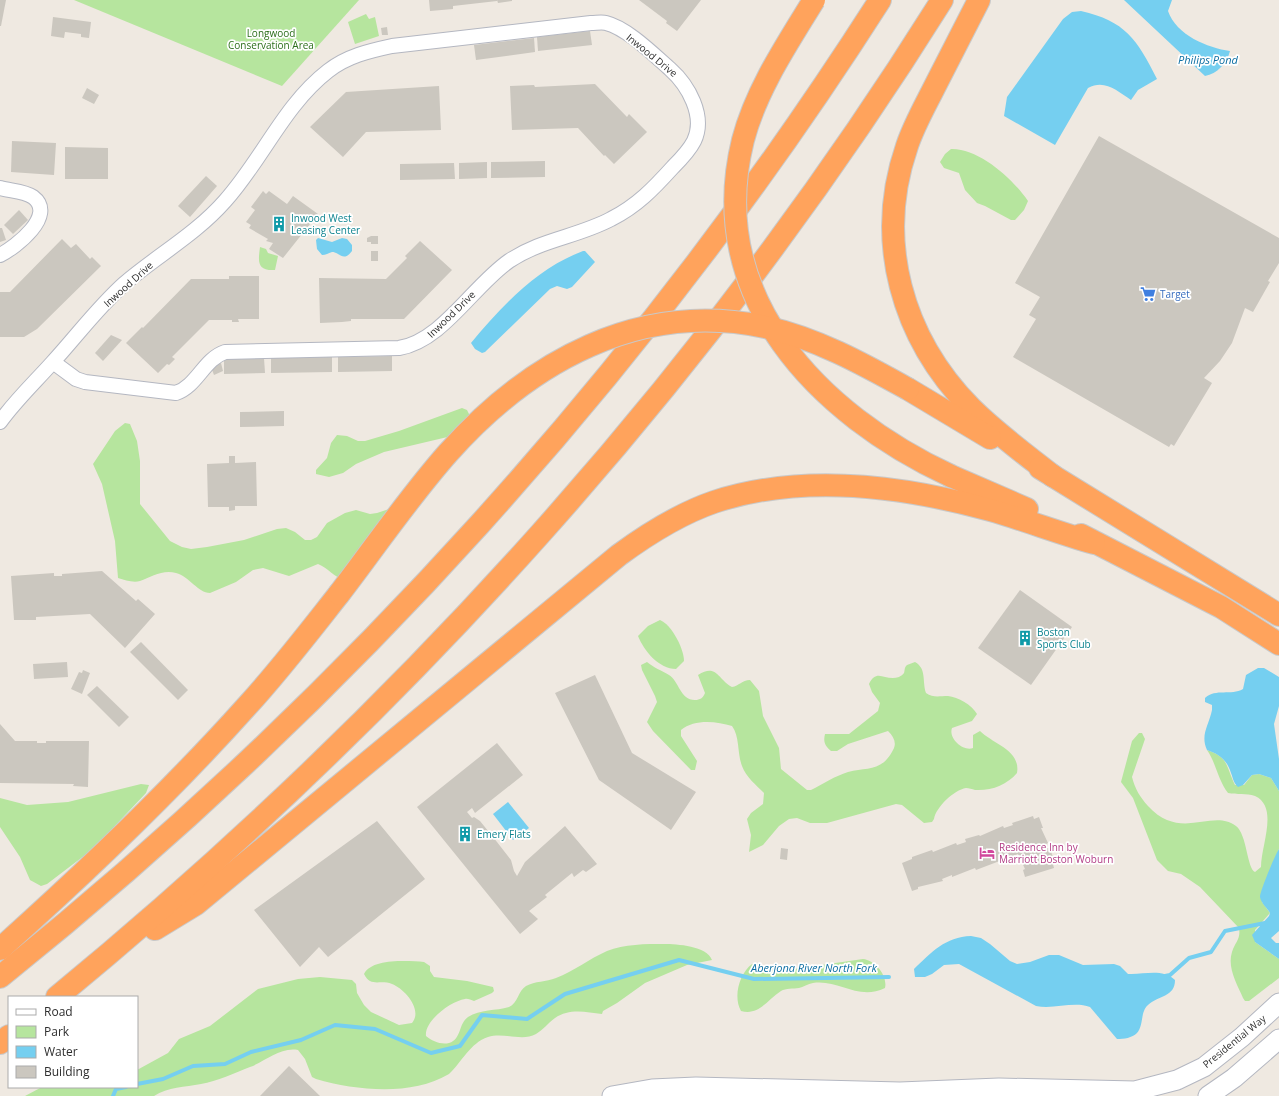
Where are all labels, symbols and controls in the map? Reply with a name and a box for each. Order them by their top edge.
park label: Longwood Conservation Area [228,26,314,52]
street label: Inwood Drive [624,30,681,80]
water label: Philips Pond [1178,52,1239,67]
place label: Inwood West Leasing Center [291,211,360,237]
building icon: Inwood West Leasing Center [270,215,288,233]
street label: Inwood Drive [100,258,156,310]
supermarket icon: Target [1139,285,1157,303]
street label: Inwood Drive [424,287,478,341]
place label: Target [1160,287,1190,301]
place label: Boston Sports Club [1037,625,1091,651]
building icon: Boston Sports Club [1016,629,1034,647]
building icon: Emery Flats [456,825,474,843]
place label: Emery Flats [477,827,531,841]
place label: Residence Inn by Marriott Boston Woburn [999,840,1113,866]
hotel icon: Residence Inn by Marriott Boston Woburn [978,844,996,862]
water label: Aberjona River North Fork [750,960,878,975]
legend [8,996,138,1088]
text: Road [44,1003,73,1020]
street label: Presidential Way [1199,1011,1269,1071]
text: Park [44,1023,70,1040]
text: Water [44,1043,78,1060]
text: Building [44,1063,90,1080]

